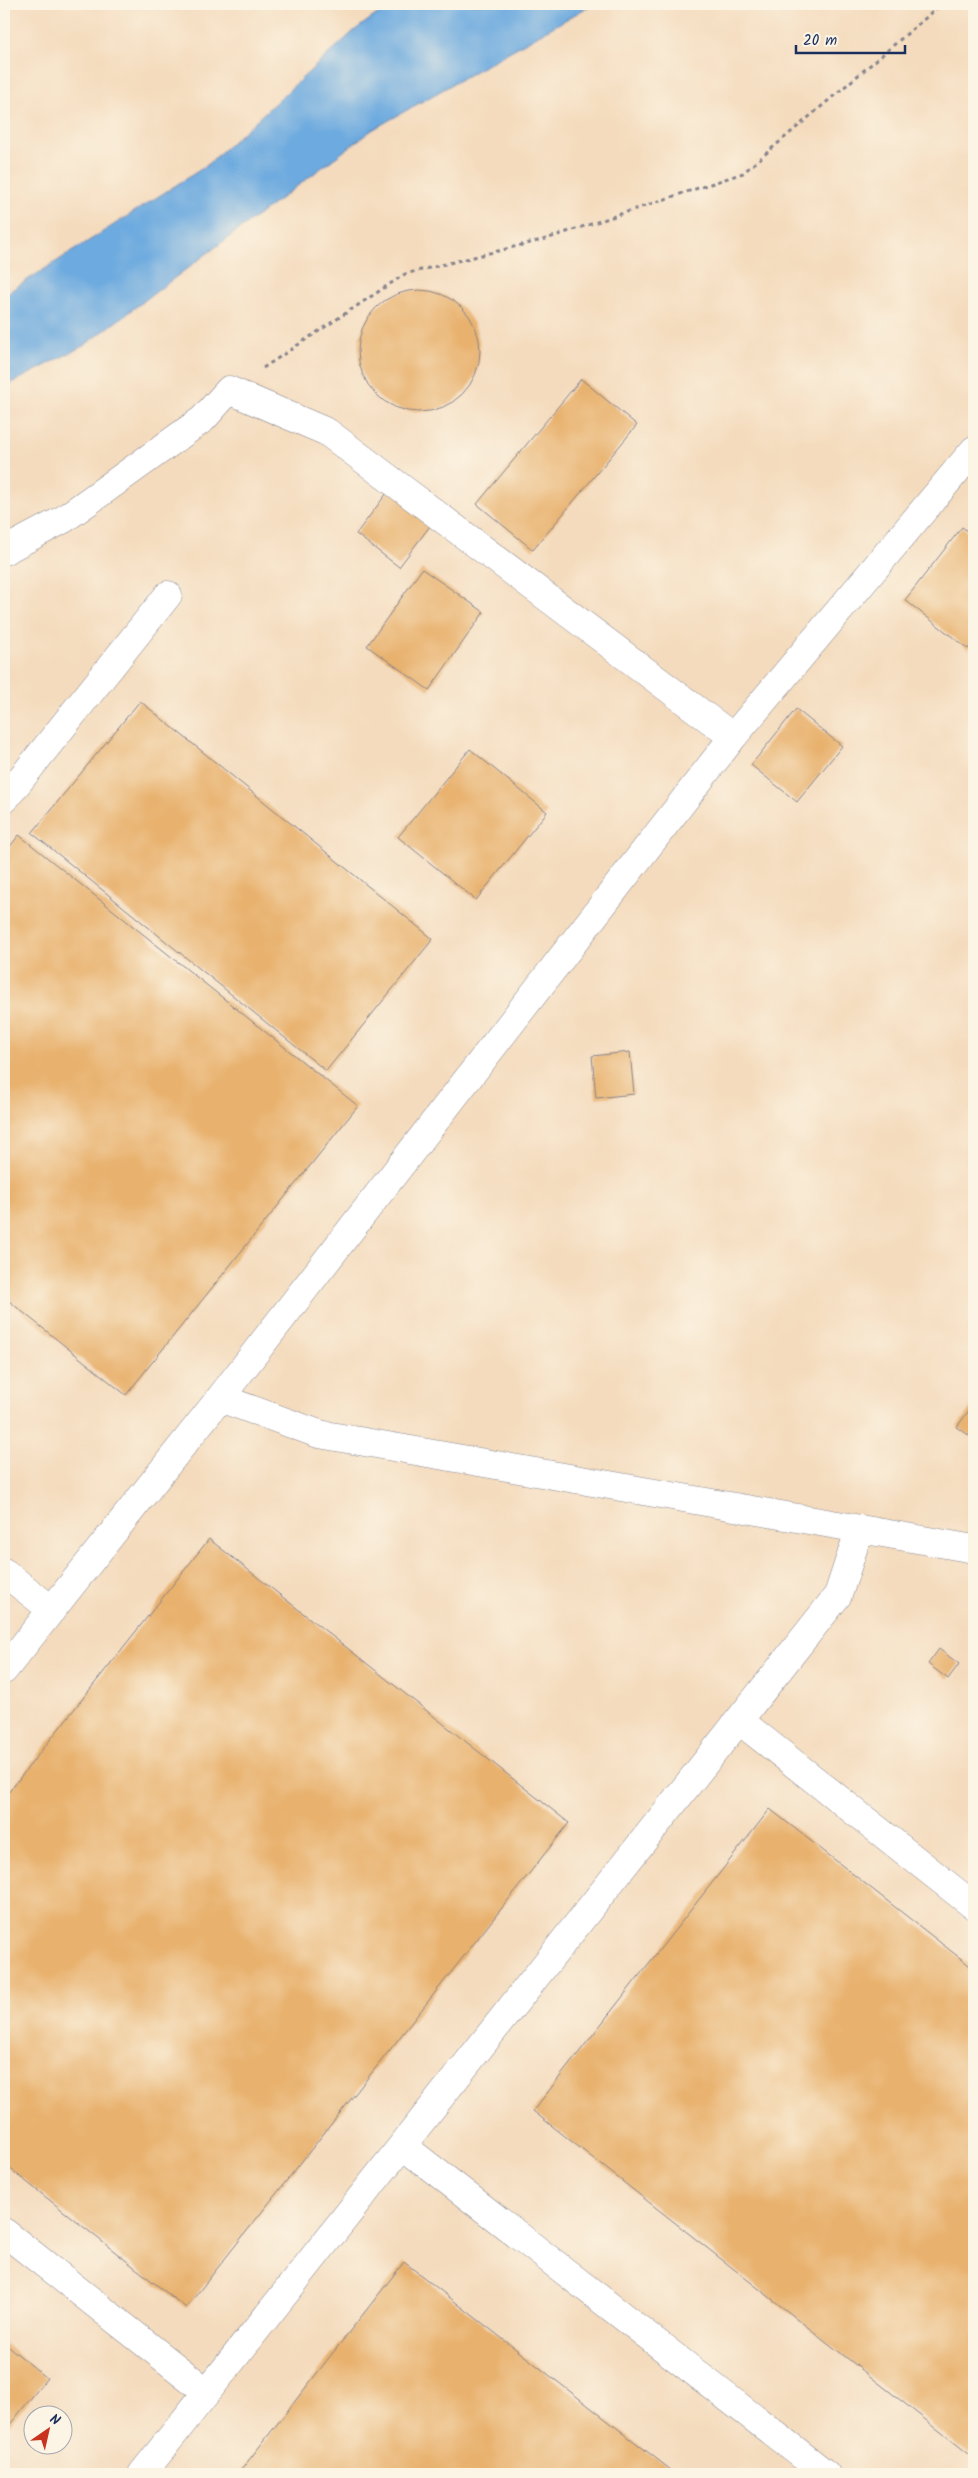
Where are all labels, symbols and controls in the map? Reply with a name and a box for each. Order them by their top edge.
scale bar [796,22,904,54]
text: 20 m [803,29,837,53]
north arrow [22,2406,72,2456]
text: N [45,2408,65,2432]

